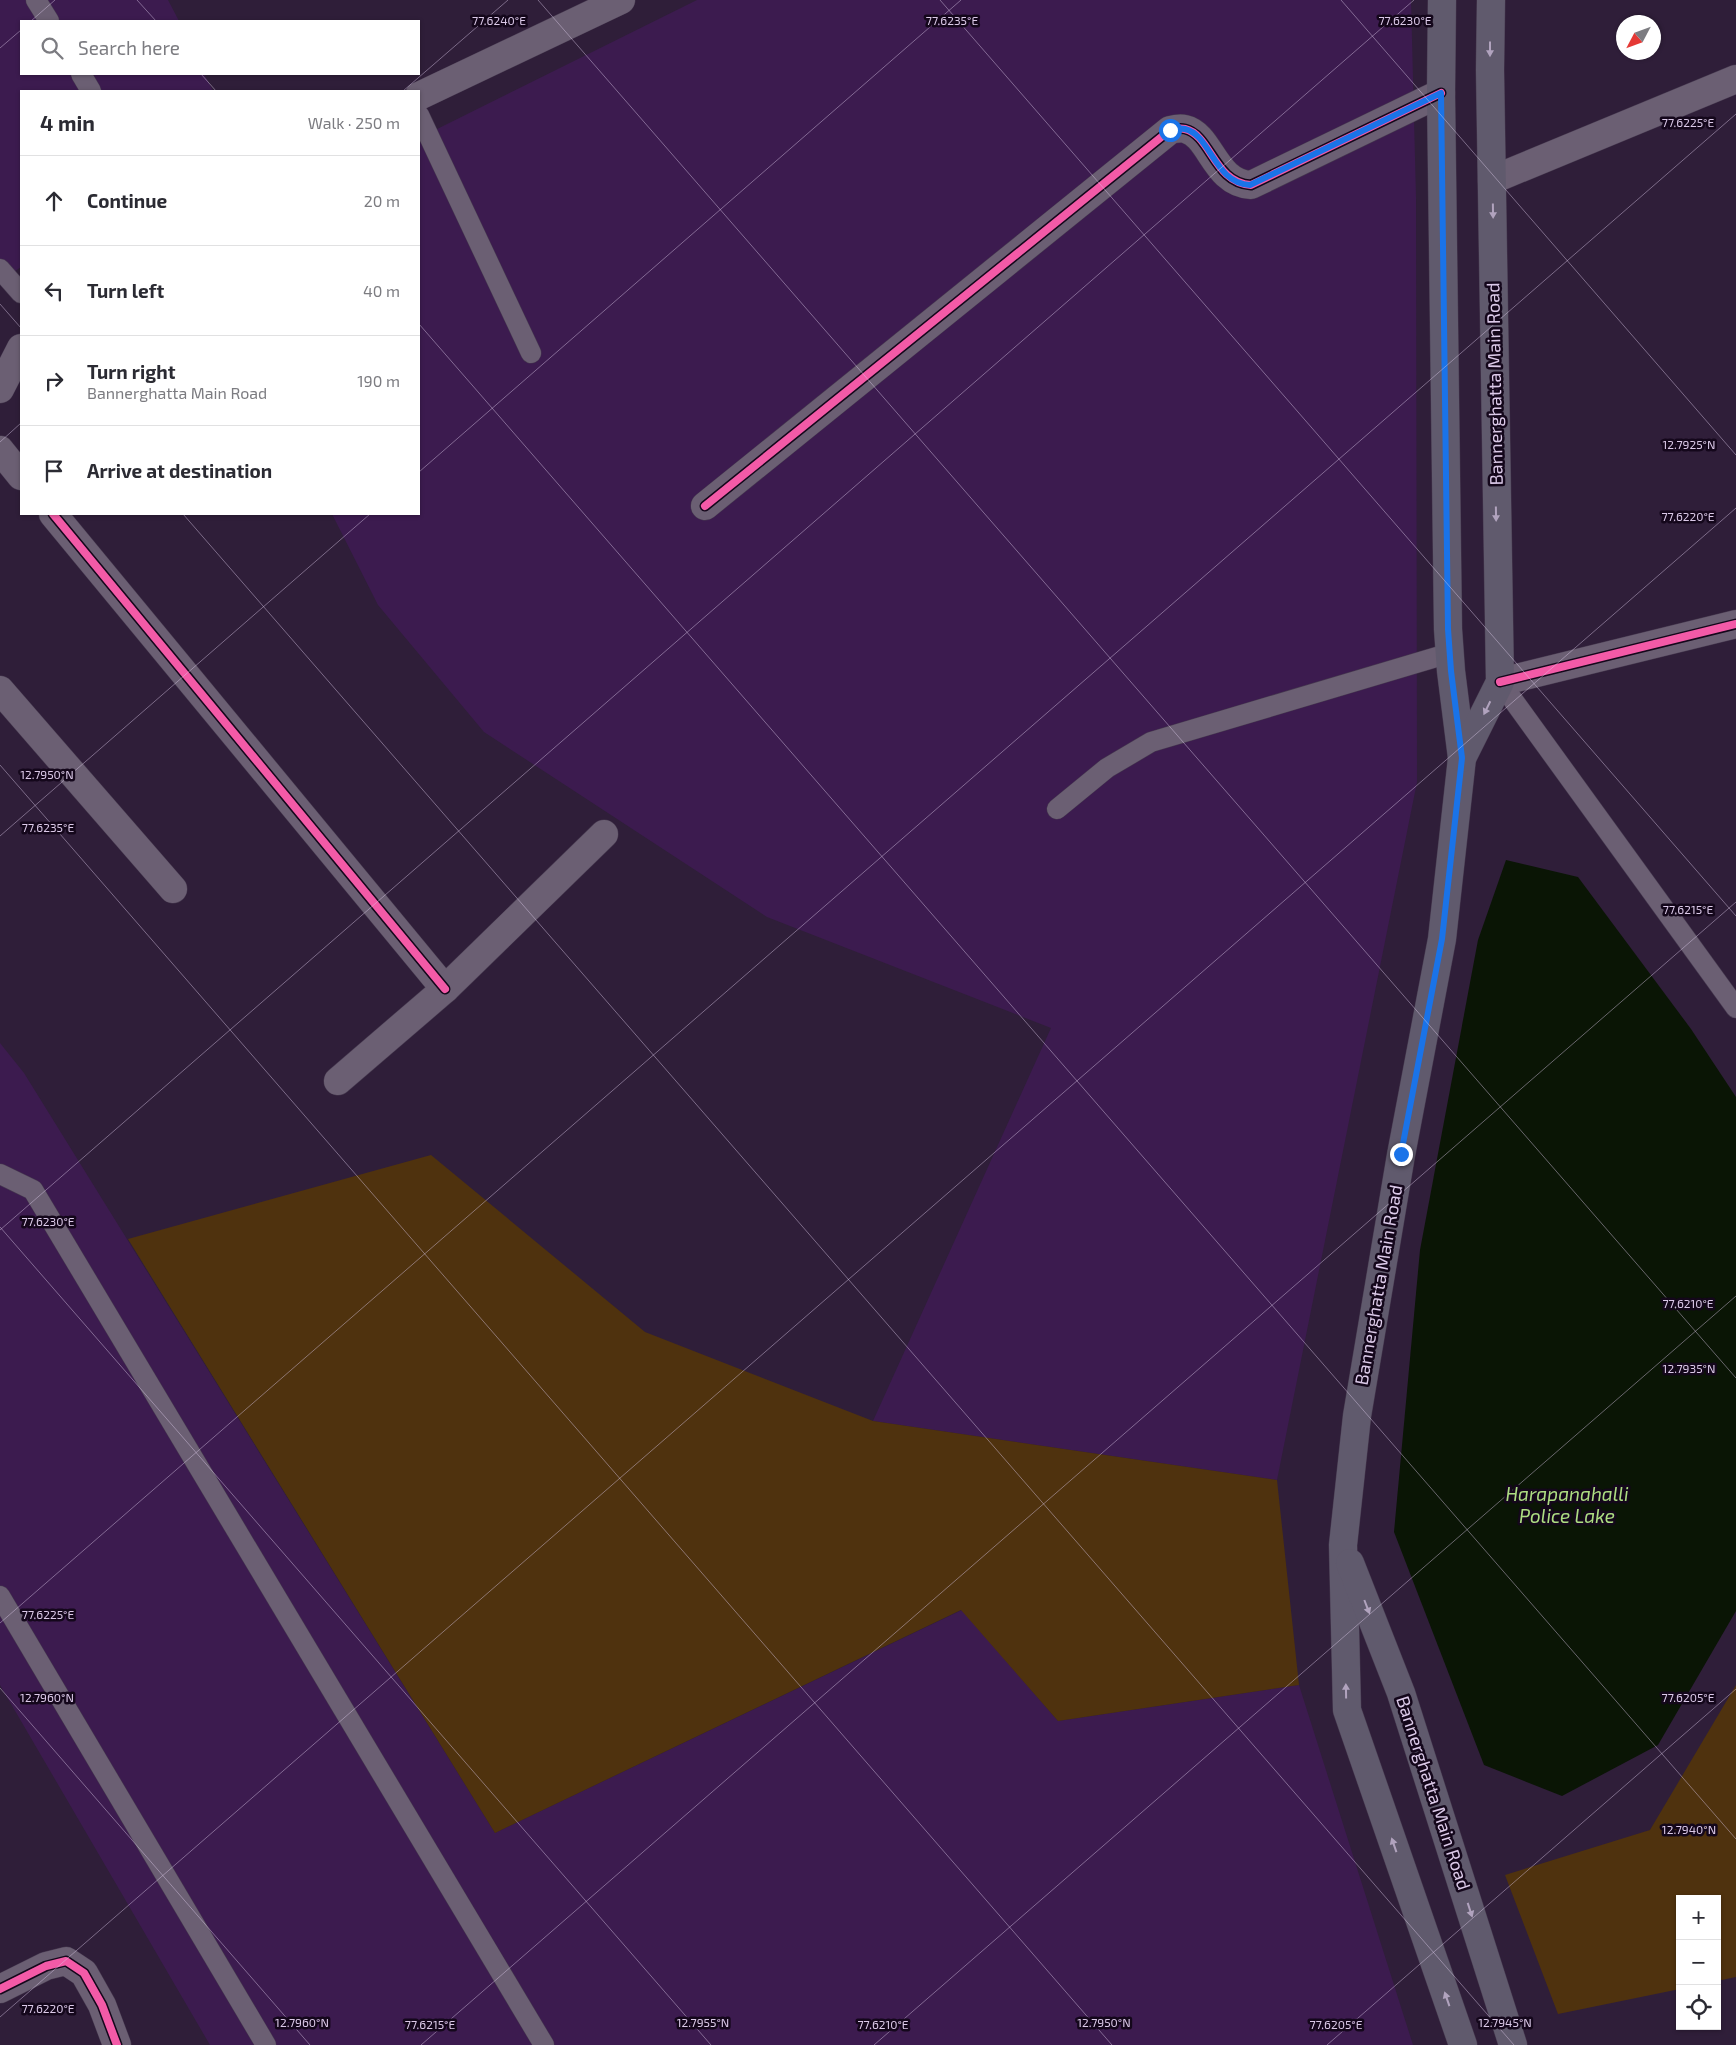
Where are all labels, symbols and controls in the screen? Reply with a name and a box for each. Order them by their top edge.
text: 77.6240°E [472,13,526,27]
text: 77.6235°E [926,13,978,27]
text: 77.6230°E [1378,13,1432,27]
north arrow [1616,15,1661,60]
search box [20,20,420,75]
icon: search [38,34,66,62]
text: Search here [78,36,180,59]
one-way arrow [1486,41,1494,57]
text: 4 min [40,110,95,135]
text: Walk · 250 m [308,113,400,132]
text: 77.6225°E [1662,115,1714,129]
route start [1159,119,1182,142]
icon: ahead [40,187,68,215]
text: Continue [87,189,167,212]
text: 20 m [364,191,400,210]
one-way arrow [1489,203,1497,219]
icon: left [40,277,68,305]
text: Turn left [87,279,164,302]
text: 40 m [363,281,400,300]
street label: Bannerghatta Main Road [1481,282,1507,486]
text: Turn right [87,360,175,383]
icon: right [40,367,68,395]
text: 190 m [357,371,400,390]
text: Bannerghatta Main Road [87,383,267,402]
text: 12.7925°N [1663,437,1715,451]
icon: arrive [40,457,68,485]
text: Arrive at destination [87,459,272,482]
one-way arrow [1493,506,1501,522]
text: 77.6220°E [1661,509,1715,523]
one-way arrow [1483,701,1491,715]
text: 12.7950°N [20,767,74,781]
text: 77.6235°E [22,820,74,834]
text: 77.6215°E [1663,902,1713,916]
route end [1390,1143,1413,1166]
street label: Bannerghatta Main Road [1350,1183,1406,1387]
text: 77.6230°E [21,1214,75,1228]
text: 77.6210°E [1662,1296,1714,1310]
text: 12.7935°N [1663,1361,1715,1375]
water label: Harapanahalli Police Lake [1505,1482,1629,1527]
one-way arrow [1363,1600,1371,1615]
text: 77.6225°E [22,1607,74,1621]
one-way arrow [1342,1682,1350,1698]
text: 12.7960°N [20,1690,74,1704]
text: 77.6205°E [1662,1690,1715,1704]
street label: Bannerghatta Main Road [1392,1693,1476,1893]
text: 12.7940°N [1662,1822,1716,1836]
one-way arrow [1390,1838,1397,1853]
map controls [1676,1895,1721,2030]
button: + [1676,1895,1721,1940]
one-way arrow [1467,1902,1475,1917]
button: − [1676,1940,1721,1985]
button: locate [1676,1985,1721,2030]
one-way arrow [1443,1991,1451,2006]
text: 77.6220°E [21,2001,75,2015]
text: 12.7960°N [275,2015,329,2029]
text: 12.7955°N [677,2015,729,2029]
text: 12.7950°N [1077,2015,1131,2029]
text: 12.7945°N [1478,2015,1532,2029]
text: 77.6215°E [405,2017,455,2031]
text: 77.6210°E [857,2017,909,2031]
text: 77.6205°E [1310,2017,1363,2031]

